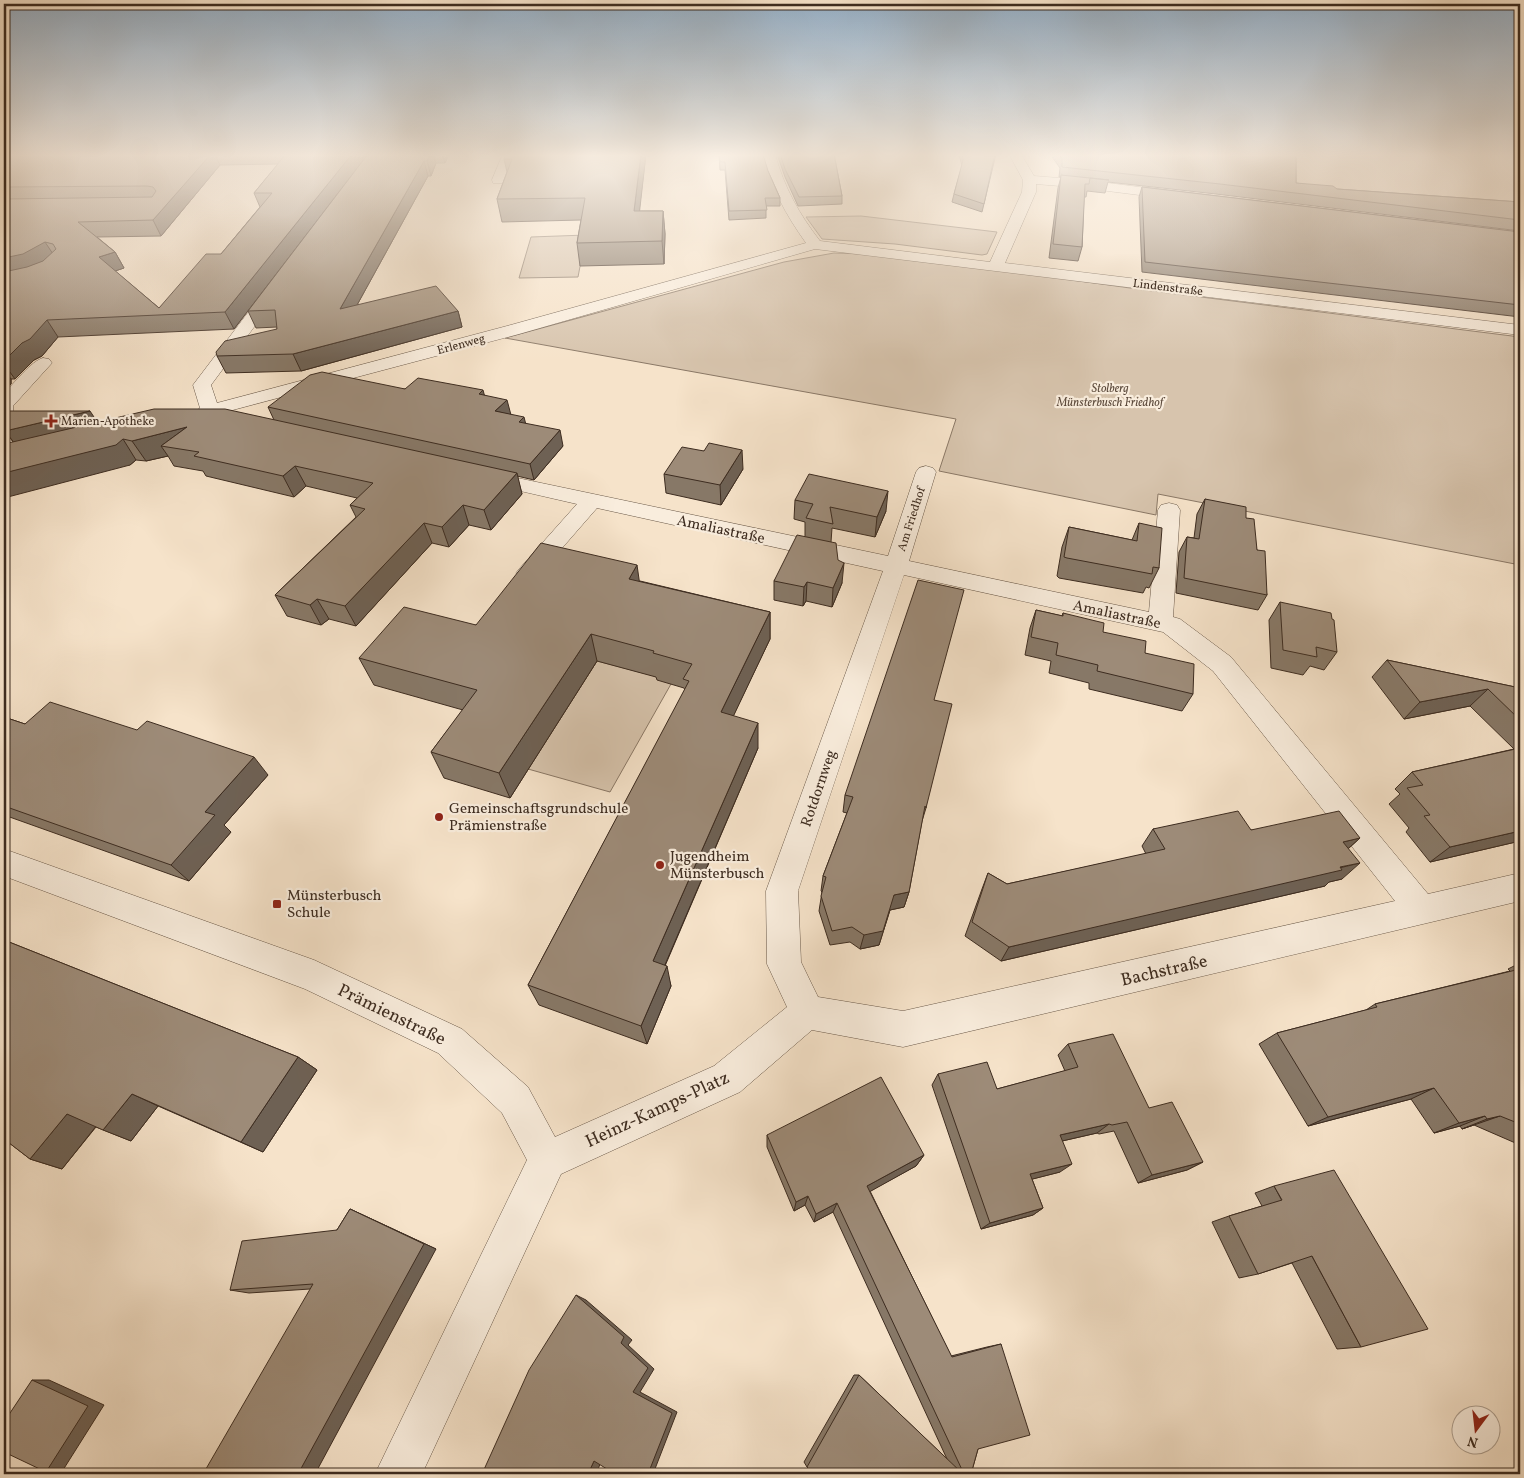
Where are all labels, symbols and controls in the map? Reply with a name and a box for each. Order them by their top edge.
street label: Lindenstraße [1132,276,1204,300]
street label: Erlenweg [435,331,487,359]
park label: Stolberg Münsterbusch Friedhof [1056,381,1166,411]
place label: Marien-Apotheke [61,414,155,430]
marker: Marien-Apotheke [45,415,57,427]
street label: Am Friedhof [894,483,930,553]
street label: Amaliastraße [675,511,767,550]
street label: Amaliastraße [1071,596,1163,635]
street label: Rotdornweg [796,747,843,830]
place label: Gemeinschaftsgrundschule Prämienstraße [449,799,628,837]
marker: Gemeinschaftsgrundschule Prämienstraße [433,811,445,823]
place label: Jugendheim Münsterbusch [670,847,764,885]
marker: Jugendheim Münsterbusch [654,859,666,871]
place label: Münsterbusch Schule [287,886,381,924]
marker: Münsterbusch Schule [271,898,283,910]
street label: Bachstraße [1118,949,1210,994]
street label: Prämienstraße [333,978,450,1052]
street label: Heinz-Kamps-Platz [582,1066,734,1155]
north arrow [1452,1406,1502,1456]
text: N [1466,1431,1480,1452]

